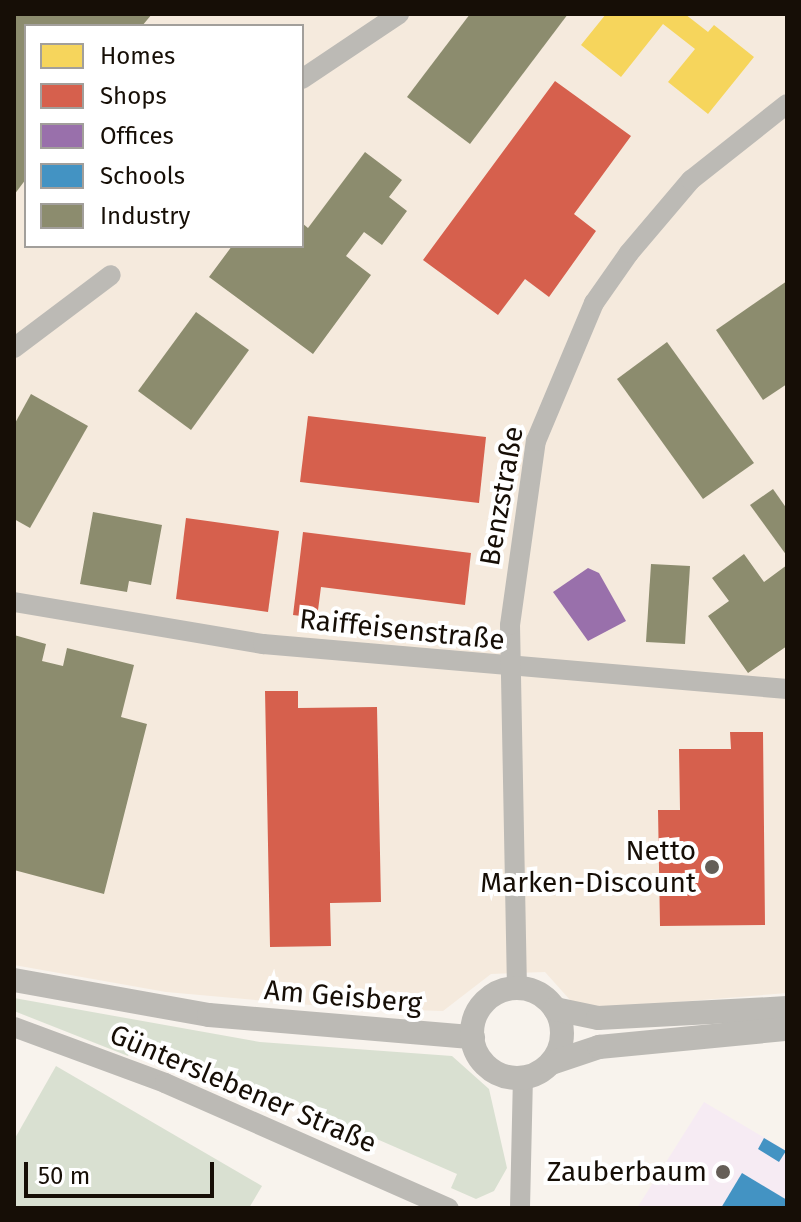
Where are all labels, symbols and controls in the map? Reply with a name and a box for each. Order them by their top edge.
legend [24,24,304,248]
text: Homes [100,42,175,70]
text: Shops [100,82,167,110]
text: Offices [100,122,174,150]
text: Schools [100,162,185,190]
text: Industry [100,202,190,230]
street label: Benzstraße [473,424,531,568]
street label: Raiffeisenstraße [298,603,506,657]
place label: Netto Marken-Discount [480,834,696,900]
marker: Netto Marken-Discount [703,858,721,876]
street label: Am Geisberg [263,973,423,1021]
street label: Günterslebener Straße [105,1018,381,1160]
scale bar [28,1146,218,1196]
place label: Zauberbaum [547,1155,707,1189]
text: 50 m [38,1162,90,1190]
marker: Zauberbaum [714,1163,732,1181]

